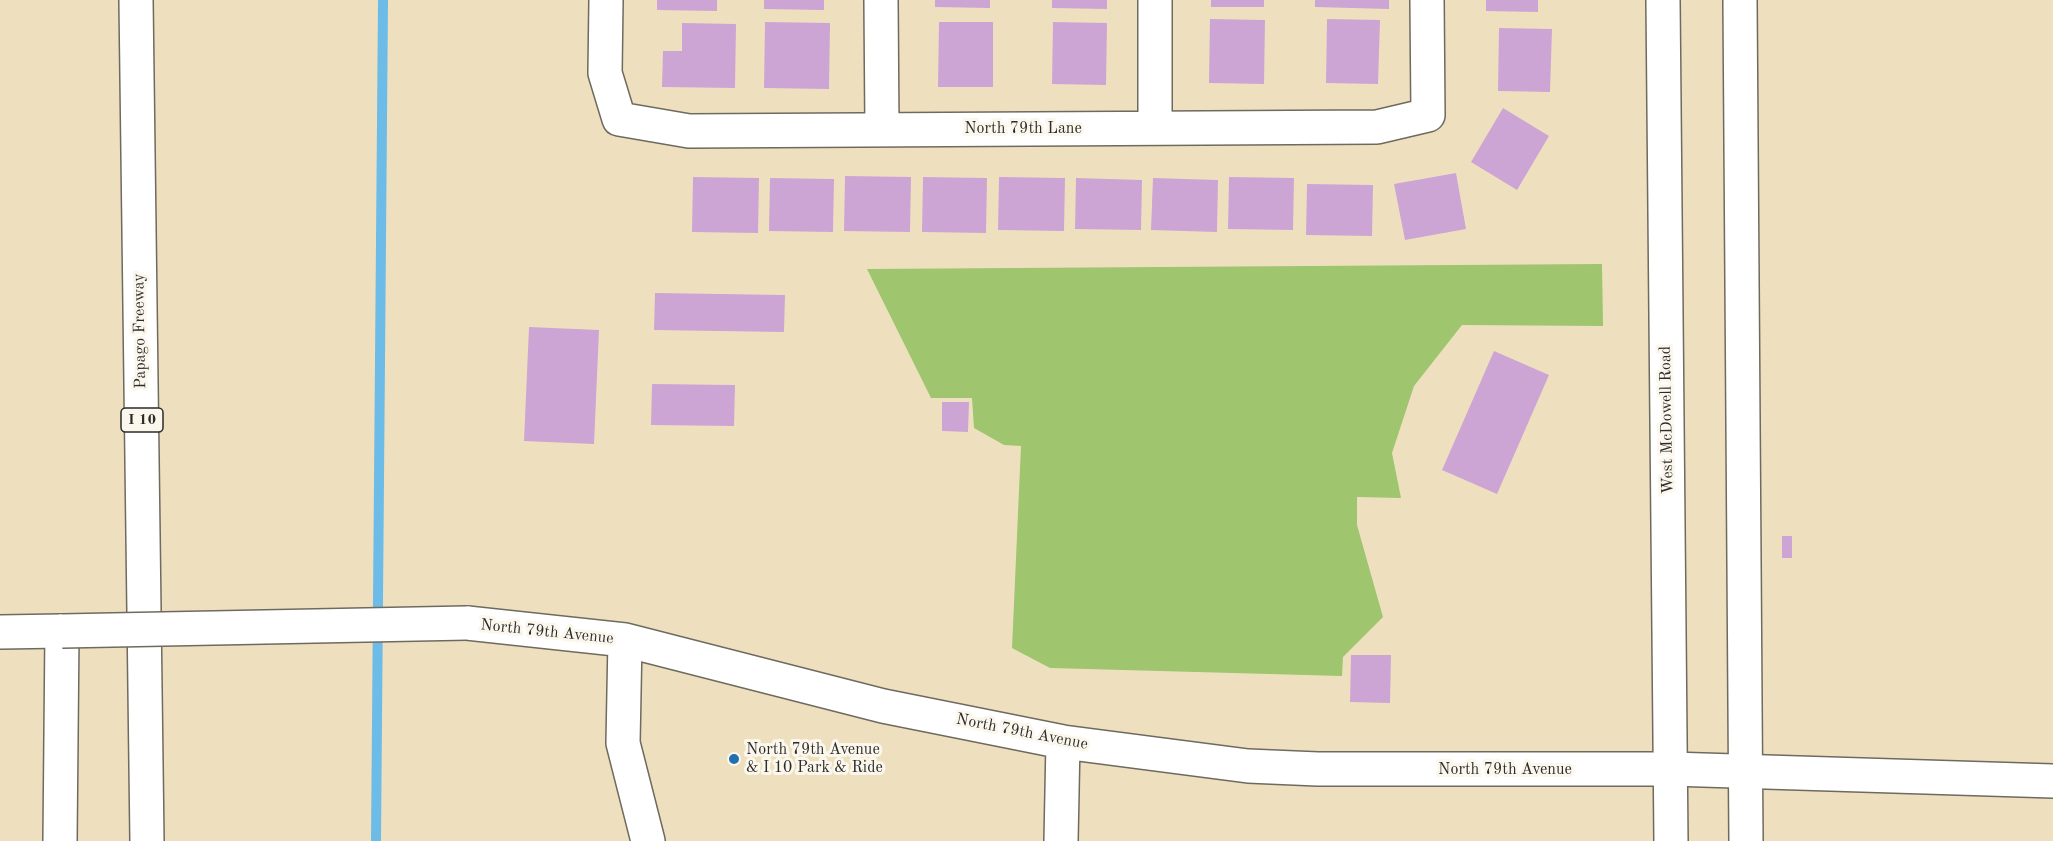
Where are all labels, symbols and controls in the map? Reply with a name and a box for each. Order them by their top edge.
street label: North 79th Lane [964,119,1082,139]
street label: Papago Freeway [129,273,151,389]
street label: West McDowell Road [1656,346,1678,494]
road number: I 10 [121,408,163,432]
street label: North 79th Avenue [479,615,615,649]
street label: North 79th Avenue [955,710,1089,754]
place label: North 79th Avenue & I 10 Park & Ride [746,740,883,778]
marker: North 79th Avenue & I 10 Park & Ride [727,752,741,766]
street label: North 79th Avenue [1438,760,1572,780]

